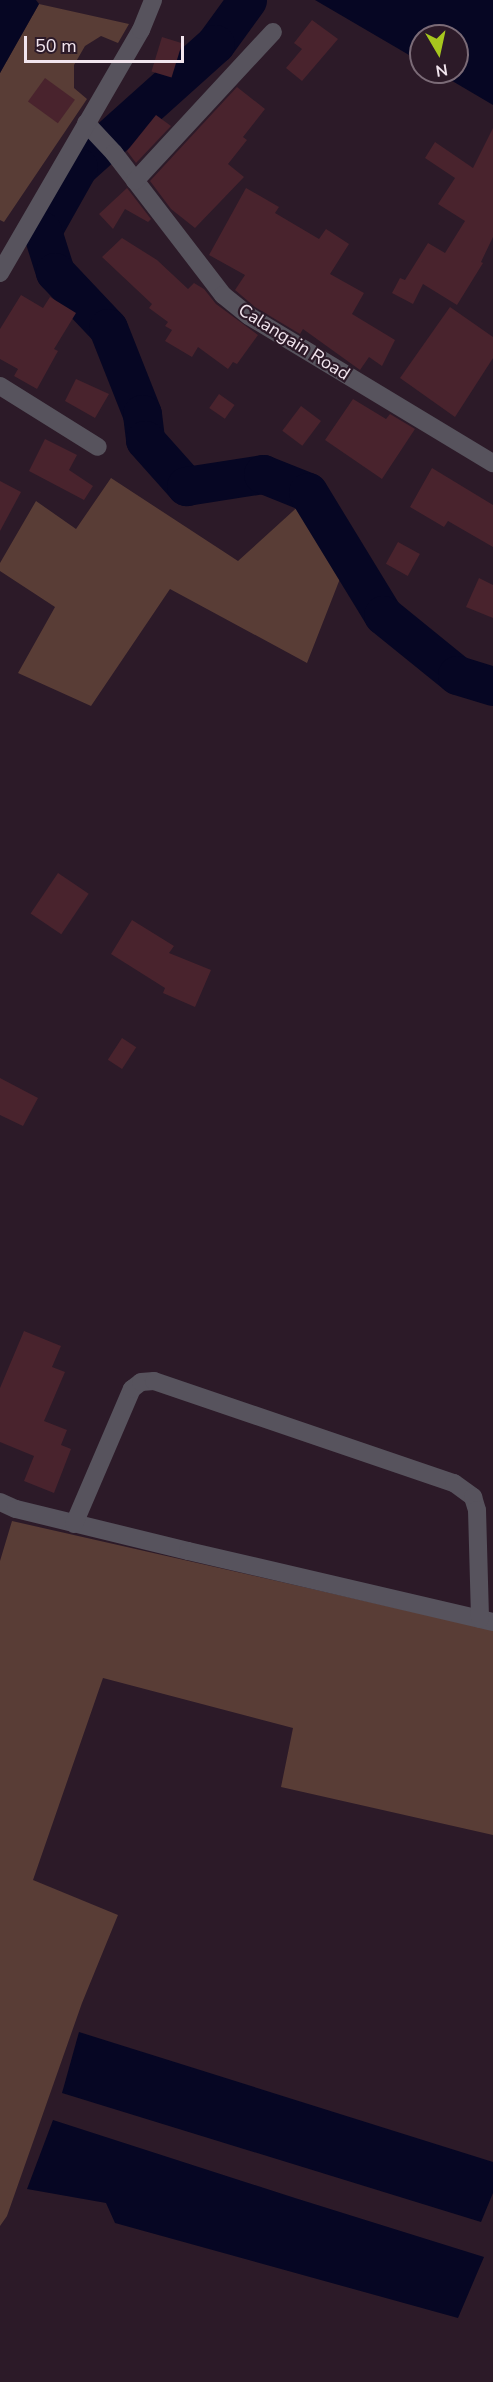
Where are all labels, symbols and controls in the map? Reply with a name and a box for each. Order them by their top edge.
scale bar [27,24,188,62]
north arrow [409,24,469,84]
text: 50 m [35,34,77,58]
text: N [434,58,449,82]
street label: Calangain Road [234,299,354,385]

